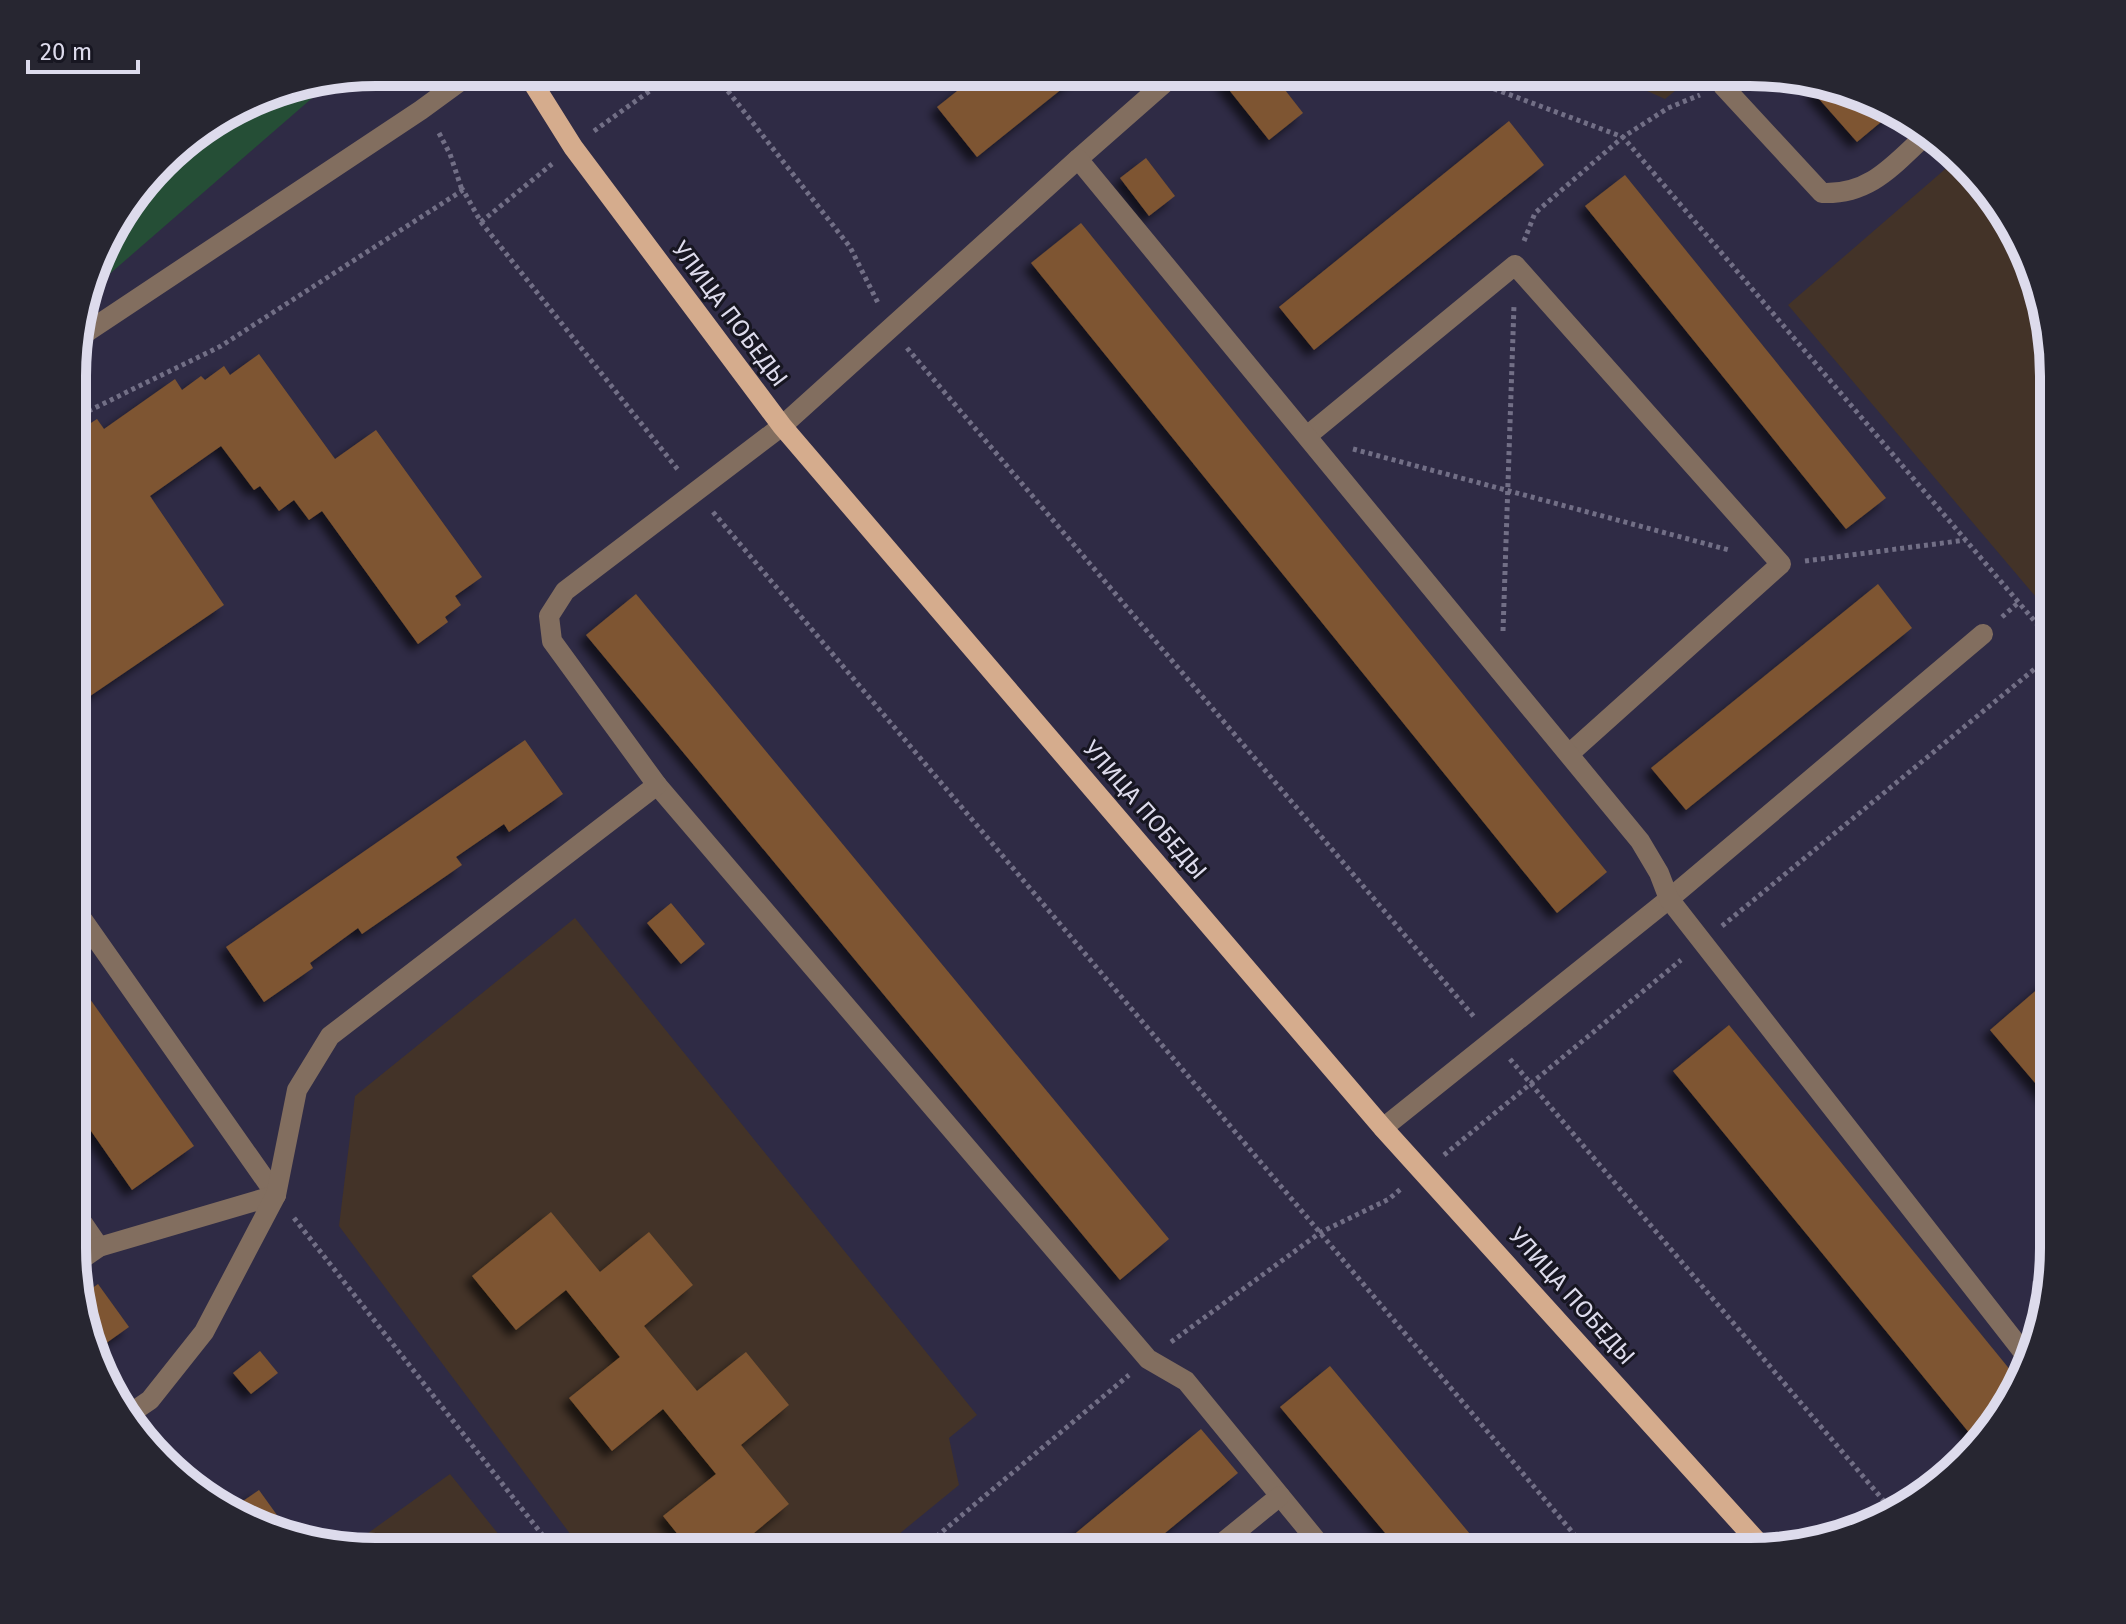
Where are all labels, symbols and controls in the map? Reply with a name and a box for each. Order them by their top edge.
scale bar [28,24,138,74]
text: 20 m [40,38,92,66]
street label: УЛИЦА ПОБЕДЫ [666,236,794,392]
street label: УЛИЦА ПОБЕДЫ [1077,735,1213,885]
street label: УЛИЦА ПОБЕДЫ [1503,1222,1641,1370]

